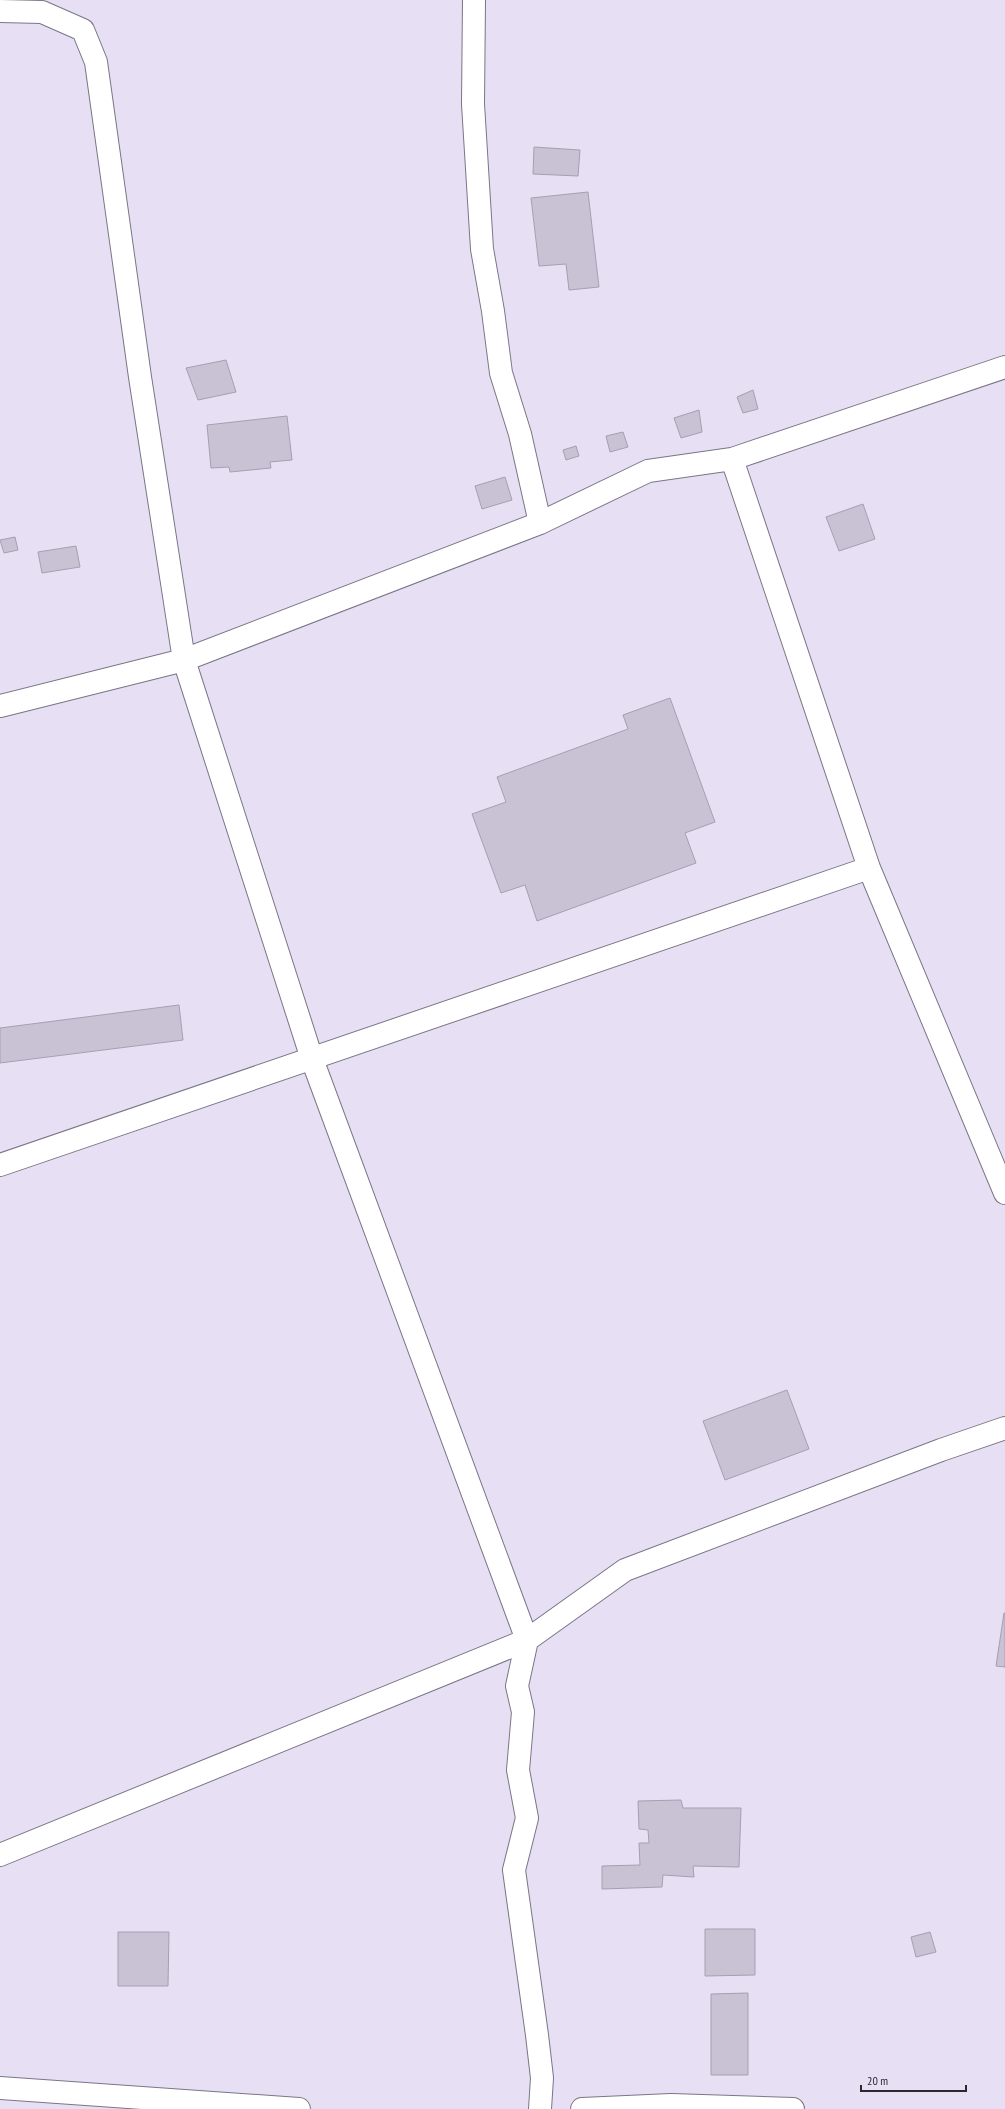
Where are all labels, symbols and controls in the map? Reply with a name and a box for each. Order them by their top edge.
scale bar [861,2067,966,2093]
text: 20 m [867,2073,888,2088]

